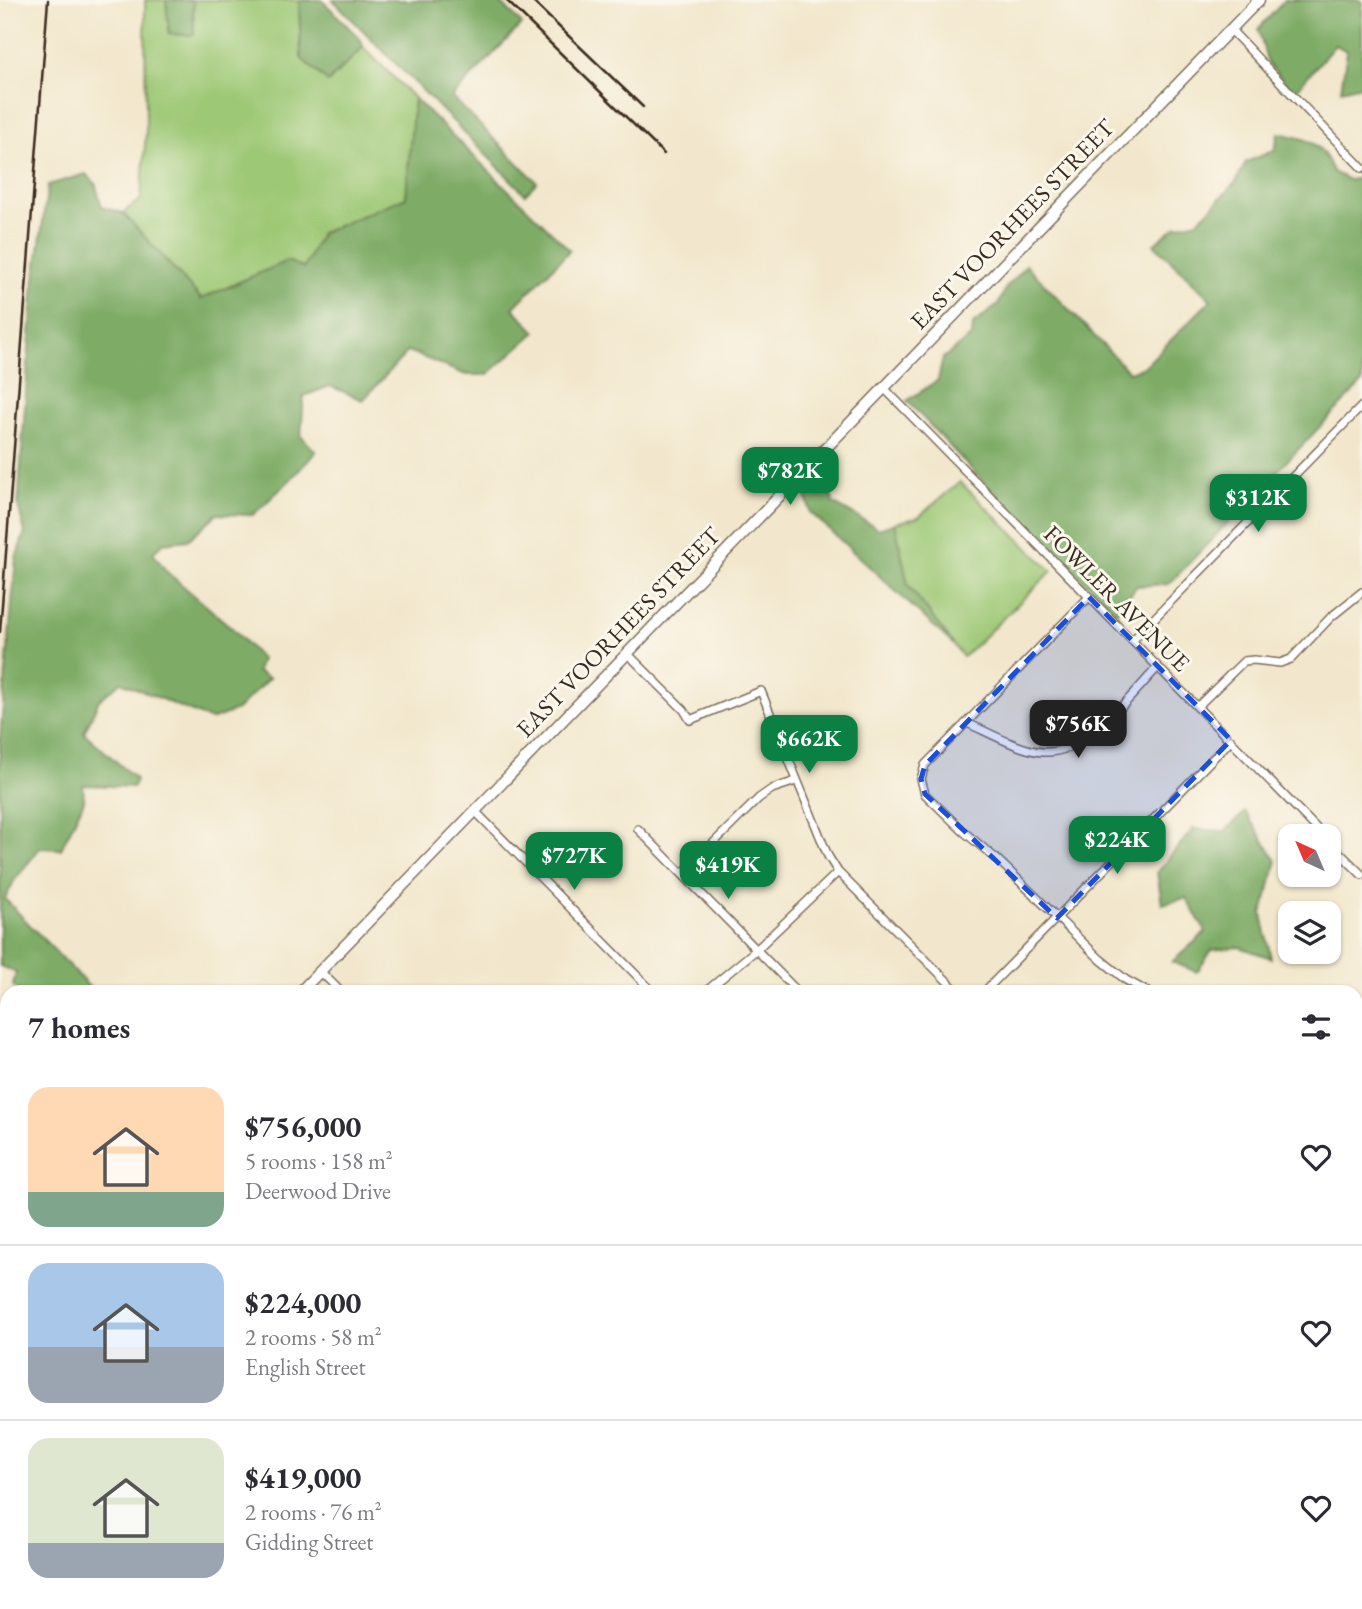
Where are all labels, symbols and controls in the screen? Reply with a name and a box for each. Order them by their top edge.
street label: EAST VOORHEES STREET [903,111,1121,336]
pin: $782K [741,448,839,507]
text: $782K [758,455,822,485]
pin: $312K [1209,475,1307,534]
text: $312K [1226,482,1290,512]
street label: FOWLER AVENUE [1037,518,1197,678]
street label: EAST VOORHEES STREET [509,519,727,744]
pin: $756K [1029,700,1127,760]
text: $756K [1046,708,1110,738]
pin: $662K [760,716,858,775]
text: $662K [777,723,841,753]
pin: $224K [1068,816,1166,876]
text: $224K [1085,824,1149,854]
north arrow [1278,824,1340,887]
map controls [1278,824,1341,964]
pin: $727K [525,832,623,892]
text: $727K [542,840,606,870]
pin: $419K [679,842,777,901]
text: $419K [696,849,760,879]
button: layers [1278,901,1341,964]
text: 7 homes [28,1008,130,1047]
icon: filters [1297,1008,1335,1046]
text: $756,000 [245,1107,361,1146]
icon: home [84,1115,168,1199]
icon: heart [1297,1138,1335,1176]
text: 5 rooms · 158 m² [245,1146,393,1176]
text: Deerwood Drive [245,1176,391,1206]
text: $224,000 [245,1283,361,1322]
icon: home [84,1291,168,1375]
icon: heart [1297,1314,1335,1352]
text: 2 rooms · 58 m² [245,1322,382,1352]
text: English Street [245,1352,366,1382]
text: $419,000 [245,1458,361,1497]
icon: home [84,1466,168,1550]
icon: heart [1297,1489,1335,1527]
text: 2 rooms · 76 m² [245,1497,382,1527]
text: Gidding Street [245,1527,374,1557]

